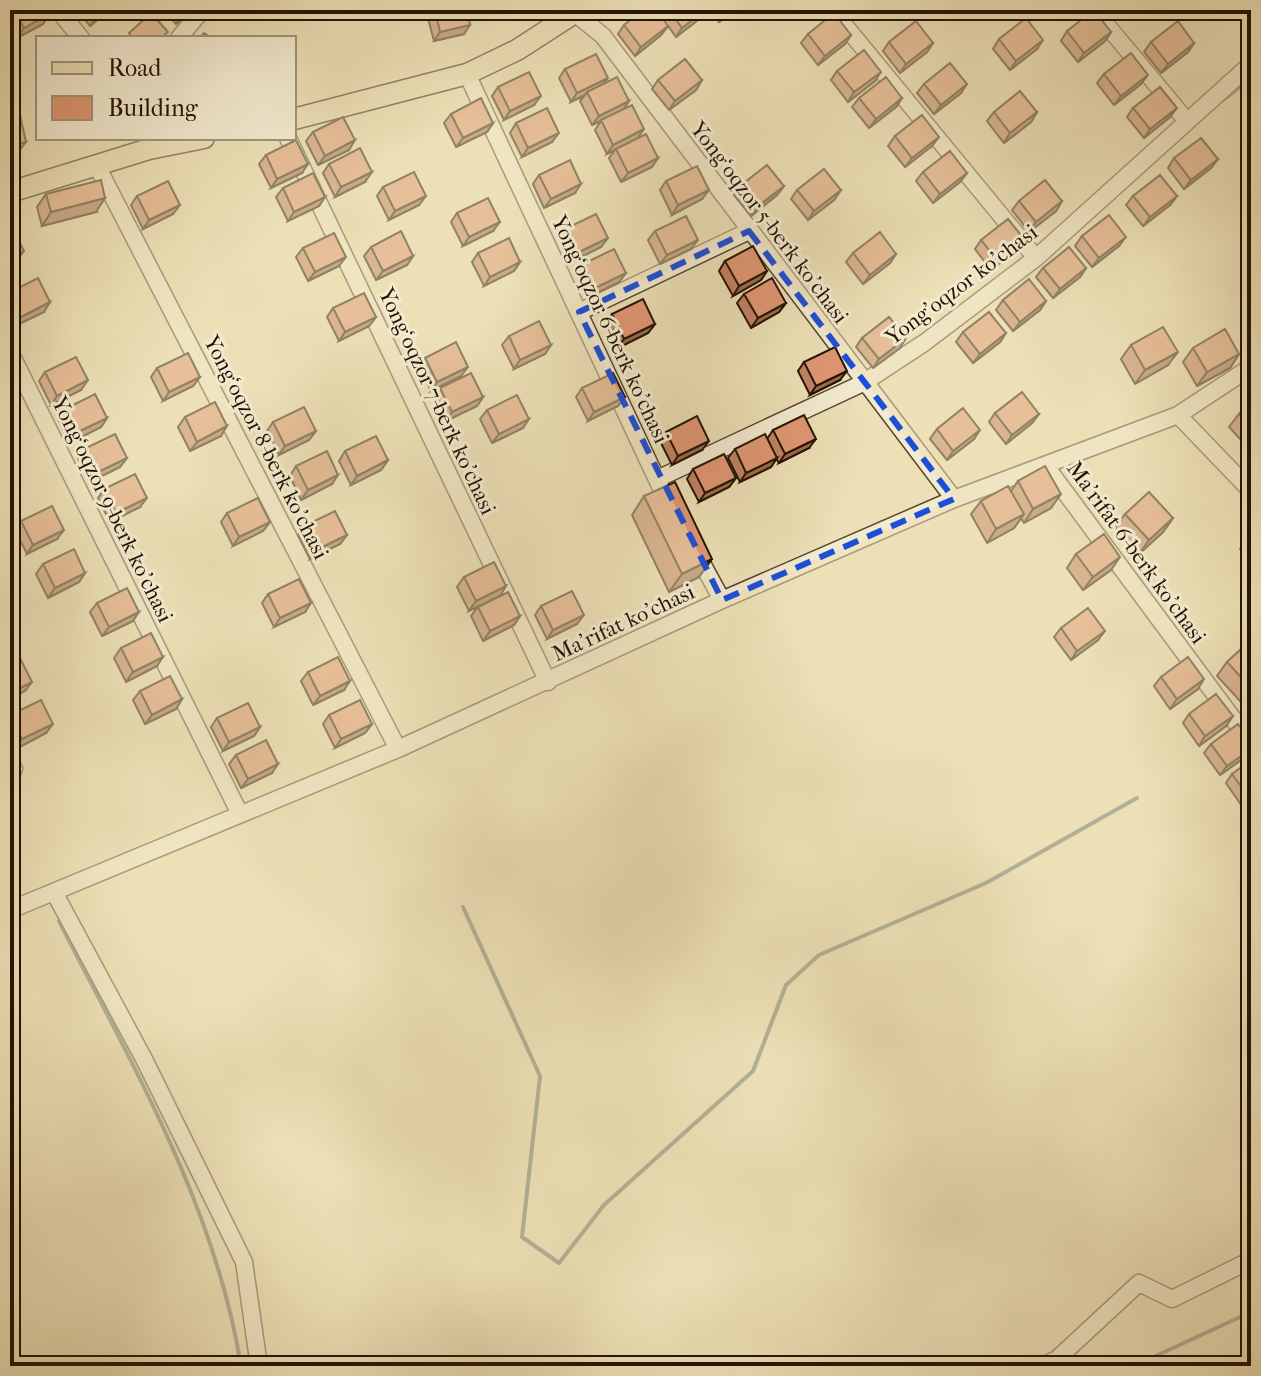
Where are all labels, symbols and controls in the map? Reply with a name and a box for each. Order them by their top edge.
legend [36,36,296,140]
text: Road [108,54,162,82]
text: Building [108,94,199,122]
street label: Yong‘oqzor 5-berk ko'chasi [684,116,854,329]
street label: Yong‘oqzor 6-berk ko'chasi [545,210,675,448]
street label: Yong'oqzor ko'chasi [880,219,1043,351]
street label: Yong‘oqzor 7-berk ko'chasi [373,283,501,519]
street label: Yong‘oqzor 8-berk ko'chasi [198,330,334,564]
street label: Yong‘oqzor 9-berk ko'chasi [46,391,178,627]
street label: Ma’rifat 6-berk ko'chasi [1061,456,1211,649]
street label: Ma'rifat ko'chasi [548,578,699,667]

